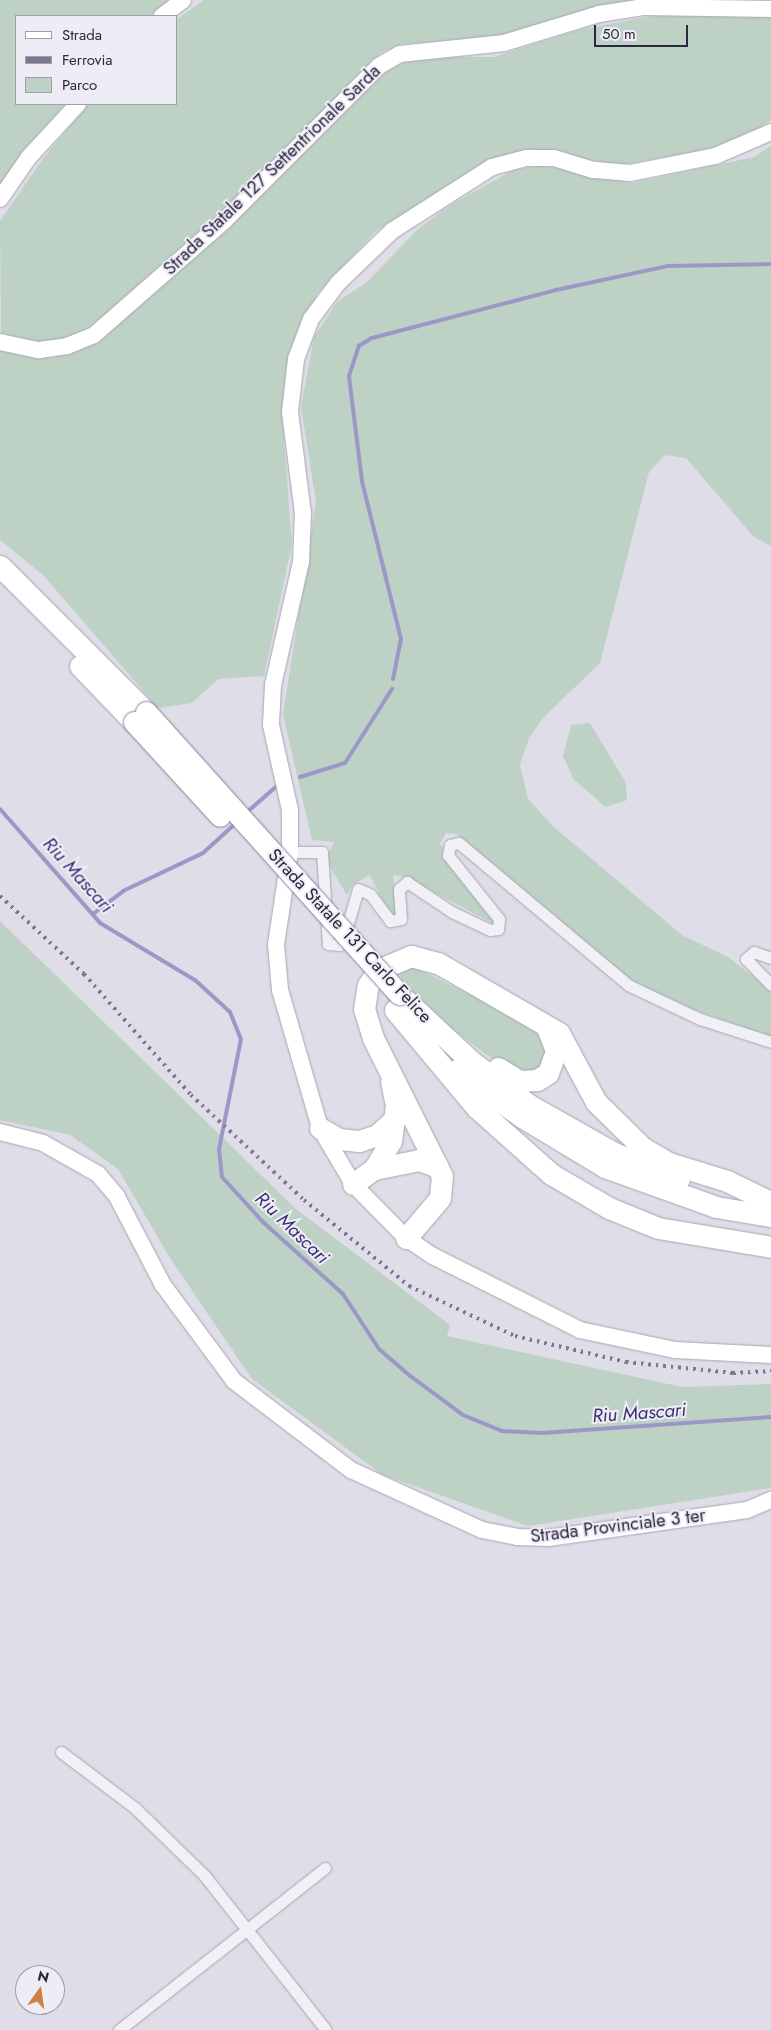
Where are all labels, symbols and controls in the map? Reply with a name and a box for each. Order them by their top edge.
legend [15,15,178,105]
scale bar [596,15,690,47]
text: 50 m [602,23,636,45]
text: Strada [62,24,102,46]
text: Ferrovia [62,49,113,71]
street label: Strada Statale 127 Settentrionale Sarda [159,60,385,280]
text: Parco [62,74,97,96]
water label: Riu Mascari [38,833,118,917]
street label: Strada Statale 131 Carlo Felice [264,844,436,1028]
water label: Riu Mascari [250,1187,334,1269]
water label: Riu Mascari [591,1398,687,1428]
street label: Strada Provinciale 3 ter [529,1505,707,1547]
north arrow [15,1965,65,2015]
text: N [36,1965,51,1987]

